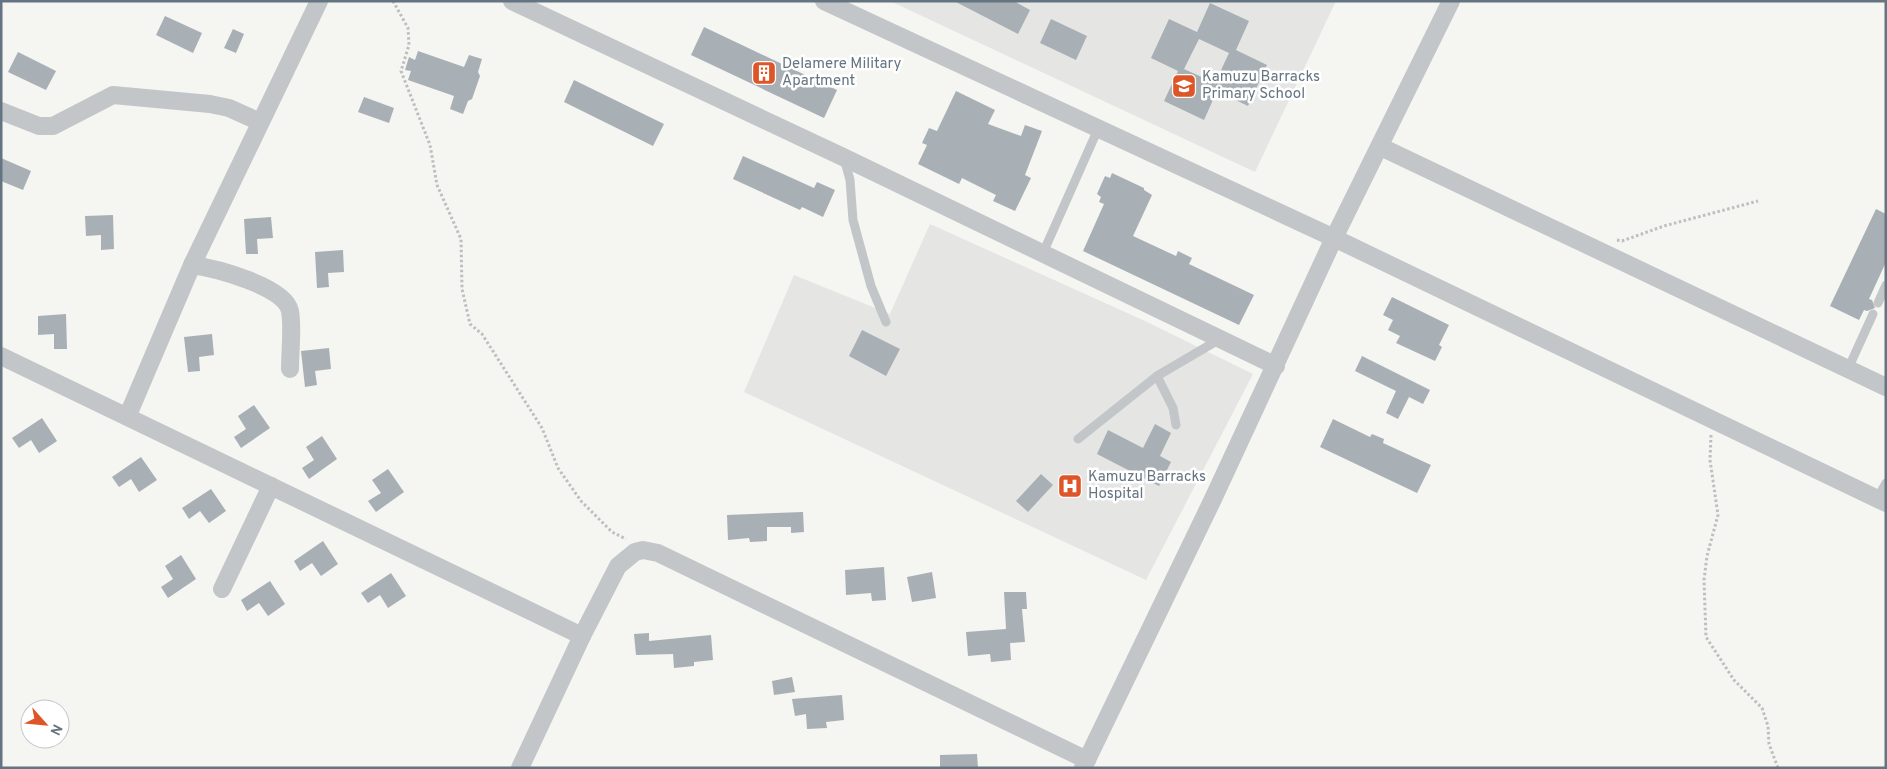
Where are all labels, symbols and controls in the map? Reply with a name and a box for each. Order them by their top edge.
place label: Delamere Military Apartment [782,55,902,91]
building icon: Delamere Military Apartment [751,60,777,86]
place label: Kamuzu Barracks Primary School [1202,68,1320,104]
school or university icon: Kamuzu Barracks Primary School [1171,73,1197,99]
place label: Kamuzu Barracks Hospital [1088,468,1206,504]
hospital icon: Kamuzu Barracks Hospital [1057,473,1083,499]
north arrow [20,699,70,749]
text: N [45,721,65,738]

